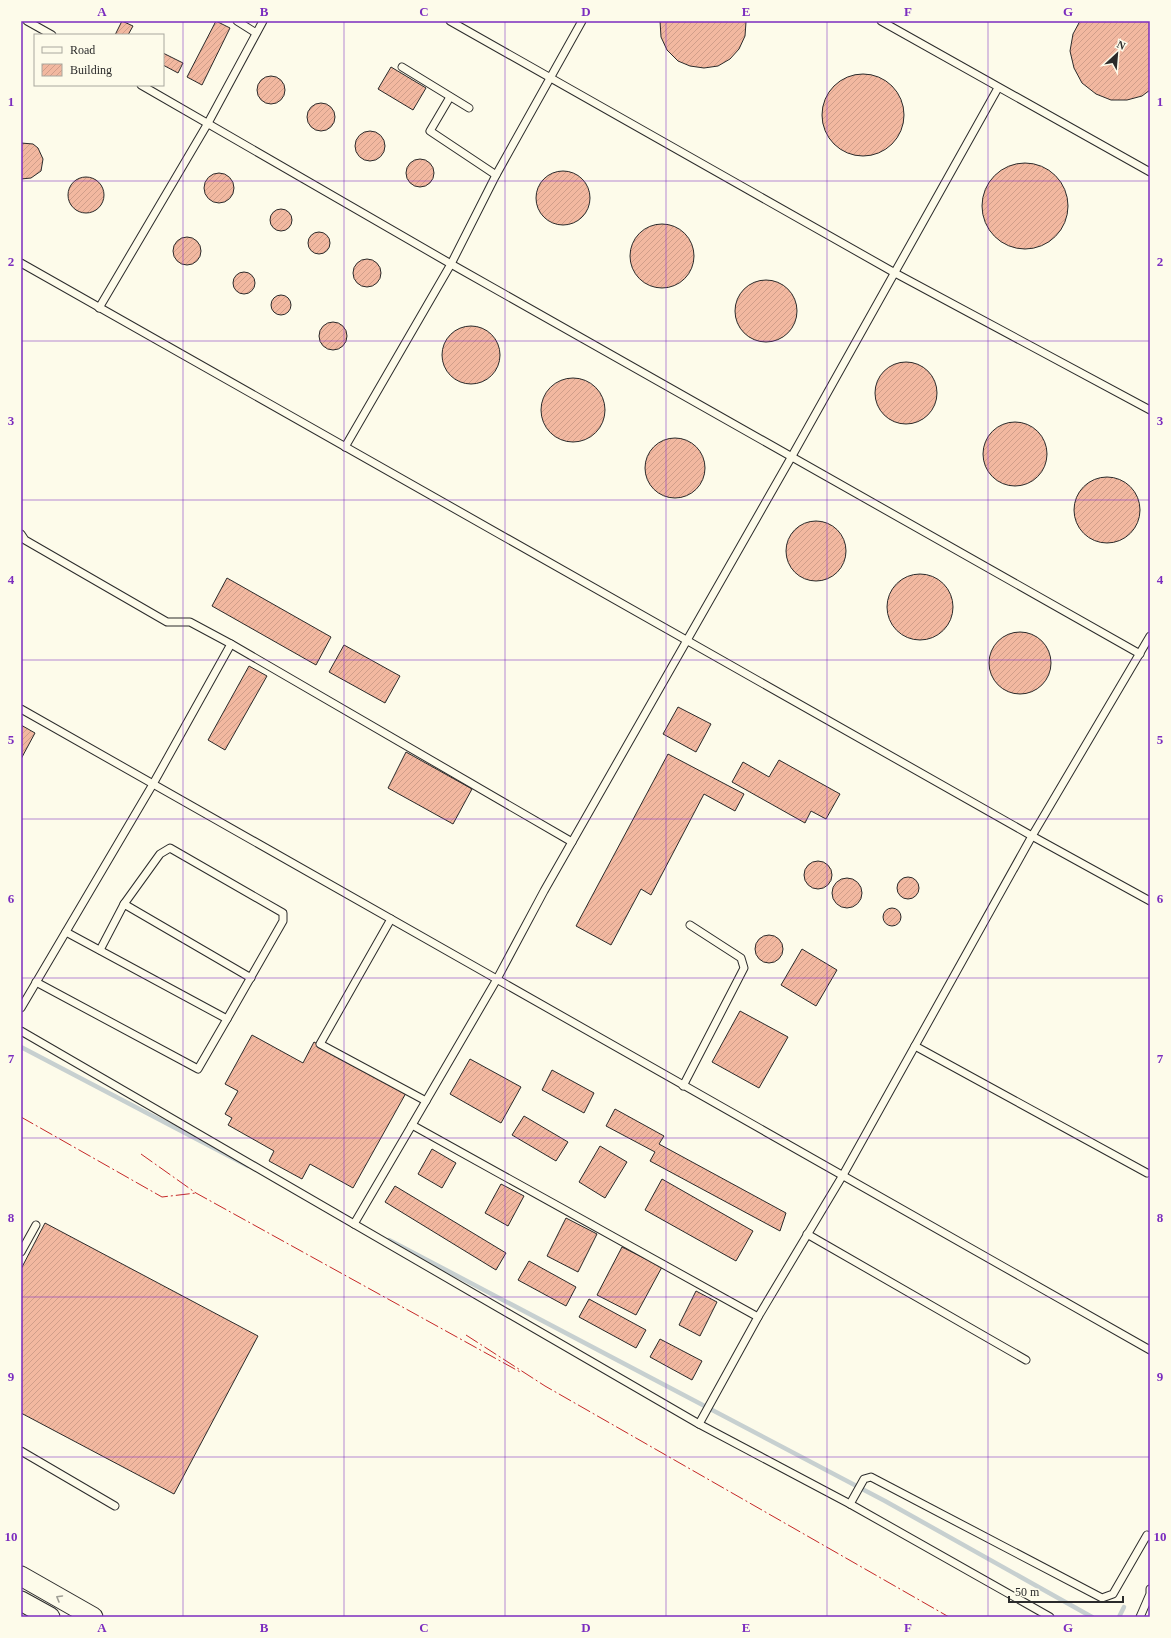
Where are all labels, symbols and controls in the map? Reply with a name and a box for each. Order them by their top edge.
text: A [97,4,107,19]
text: B [260,4,269,19]
text: C [419,4,429,19]
text: D [581,4,591,19]
text: E [742,4,750,19]
text: F [904,4,912,19]
text: G [1063,4,1073,19]
legend [34,34,164,86]
north arrow [1097,34,1137,74]
text: N [1115,38,1128,52]
text: Road [70,43,95,57]
text: Building [70,63,112,77]
text: 1 [8,94,14,109]
text: 1 [1157,94,1163,109]
text: 2 [8,254,14,269]
text: 2 [1157,254,1163,269]
text: 3 [8,413,15,428]
text: 3 [1157,413,1164,428]
text: 4 [8,572,15,587]
text: 4 [1157,572,1164,587]
text: 5 [8,732,15,747]
text: 5 [1157,732,1164,747]
text: 6 [8,891,15,906]
text: 6 [1157,891,1164,906]
text: 7 [8,1051,15,1066]
text: 7 [1157,1051,1164,1066]
text: 8 [8,1210,15,1225]
text: 8 [1157,1210,1164,1225]
text: 9 [8,1369,15,1384]
text: 9 [1157,1369,1164,1384]
text: 10 [5,1529,18,1544]
text: 10 [1154,1529,1167,1544]
scale bar [1009,1578,1123,1604]
text: 50 m [1015,1585,1040,1599]
one-way arrow [56,1595,63,1602]
text: A [97,1620,107,1635]
text: B [260,1620,269,1635]
text: C [419,1620,429,1635]
text: D [581,1620,591,1635]
text: E [742,1620,750,1635]
text: F [904,1620,912,1635]
text: G [1063,1620,1073,1635]

